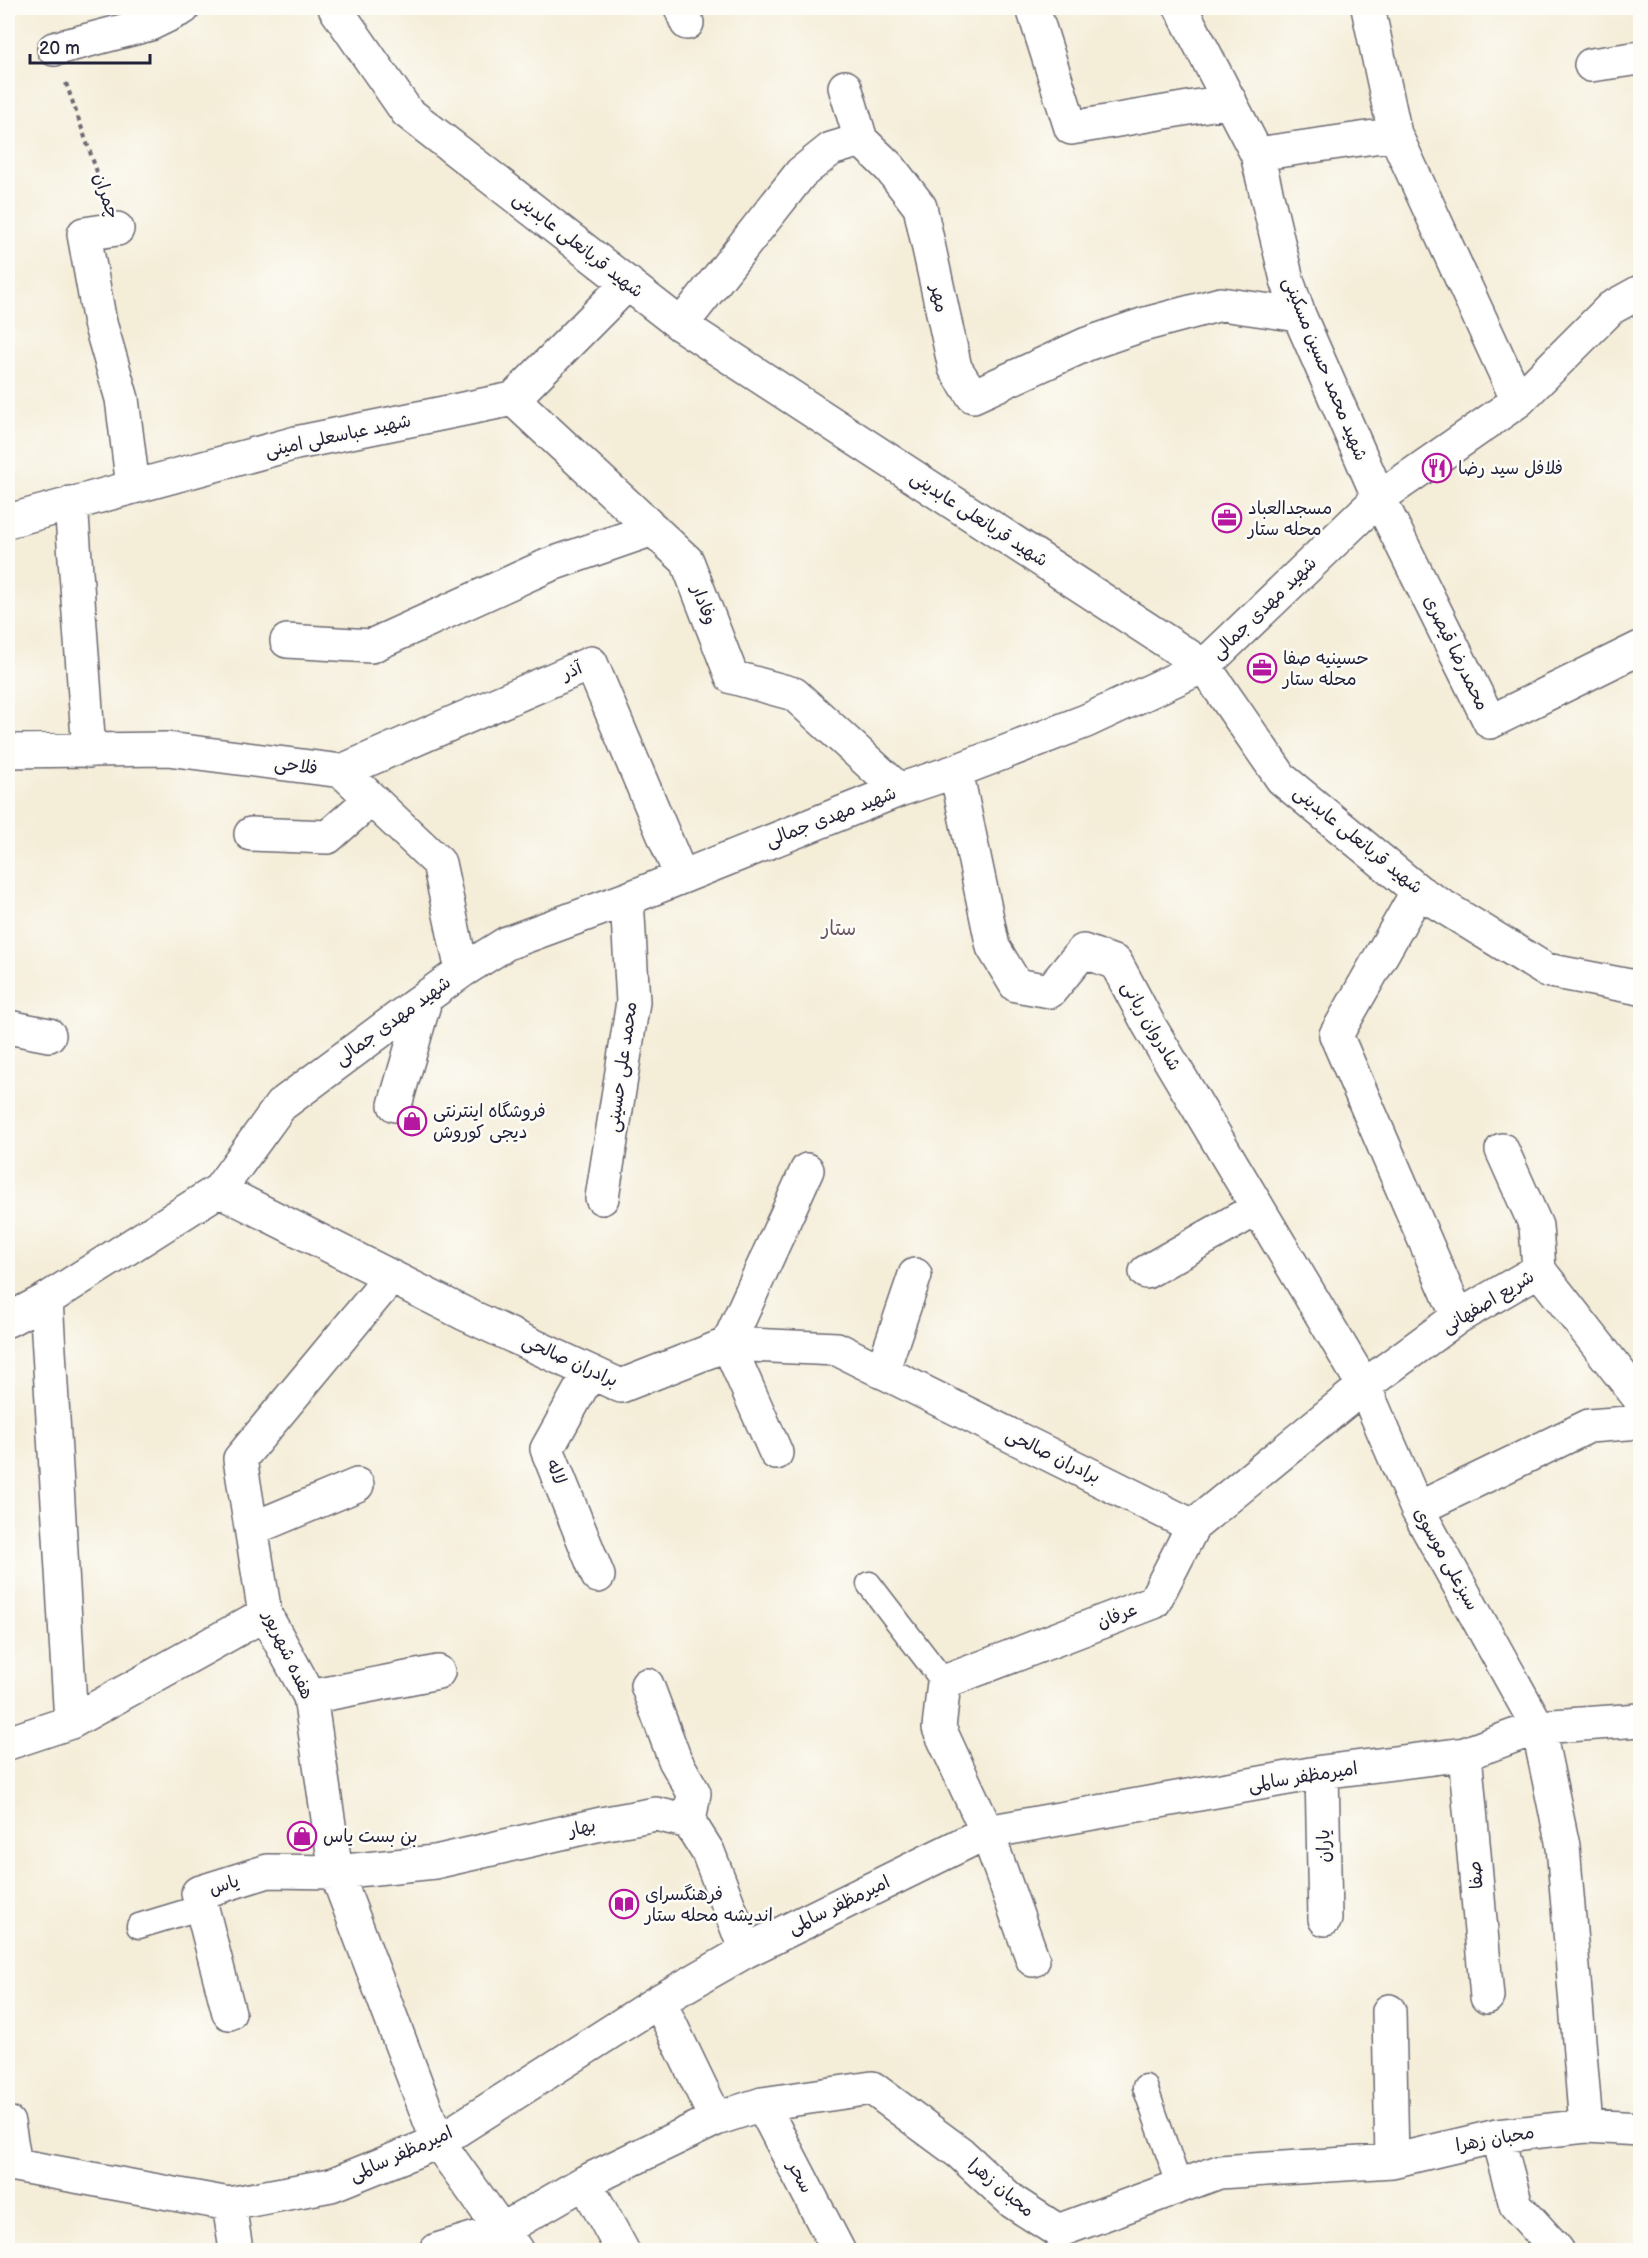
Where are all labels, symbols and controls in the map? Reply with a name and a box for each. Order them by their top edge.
scale bar [30,27,150,65]
text: 20 m [39,38,80,59]
street label: چمران [87,170,124,222]
street label: شهید قربانعلی عابدینی [509,188,647,302]
street label: شهید محمد حسین مسکینی [1278,274,1372,464]
street label: مهر [925,281,952,315]
street label: شهید عباسعلی امینی [263,410,413,462]
restaurant icon: فلافل سید رضا [1421,452,1453,484]
place label: فلافل سید رضا [1458,458,1563,479]
street label: شهید قربانعلی عابدینی [906,467,1052,571]
place label: مسجدالعباد محله ستار [1246,498,1332,540]
office icon: مسجدالعباد محله ستار [1211,502,1243,534]
street label: شهید مهدی جمالی [1207,552,1321,664]
street label: وفادار [686,580,721,628]
street label: محمدرضا قیصری [1419,592,1493,714]
place label: حسینیه صفا محله ستار [1281,648,1369,690]
office icon: حسینیه صفا محله ستار [1246,652,1278,684]
street label: آذر [557,657,587,685]
street label: فلاحی [273,753,319,779]
street label: شهید مهدی جمالی [763,782,899,852]
street label: شهید قربانعلی عابدینی [1289,782,1427,898]
district label: ستار [820,917,856,941]
street label: شهید مهدی جمالی [331,972,455,1070]
street label: شادروان ربانی [1117,978,1185,1074]
street label: محمد علی حسینی [602,1000,642,1134]
place label: فروشگاه اینترنتی دیجی کوروش [433,1101,546,1143]
shop icon: فروشگاه اینترنتی دیجی کوروش [396,1105,428,1137]
street label: شریع اصفهانی [1438,1266,1539,1339]
street label: برادران صالحی [519,1331,621,1391]
street label: برادران صالحی [1002,1424,1104,1488]
street label: لاله [542,1456,570,1488]
street label: سبزعلی موسوی [1409,1504,1483,1614]
street label: عرفان [1094,1599,1140,1633]
street label: هفده شهریور [258,1606,318,1702]
street label: امیرمظفر سالمی [1247,1758,1359,1796]
street label: بهار [564,1815,598,1842]
shop icon: بن بست یاس [286,1820,318,1852]
place label: بن بست یاس [323,1826,417,1847]
street label: یاران [1313,1829,1335,1863]
street label: صفا [1464,1860,1488,1890]
street label: یاس [206,1870,242,1900]
street label: امیرمظفر سالمی [785,1871,893,1939]
place label: فرهنگسرای اندیشه محله ستار [643,1884,773,1926]
library icon: فرهنگسرای اندیشه محله ستار [608,1888,640,1920]
street label: امیرمظفر سالمی [346,2122,456,2186]
street label: محبان زهرا [1454,2122,1536,2156]
street label: محبان زهرا [964,2154,1038,2222]
street label: سحر [782,2156,817,2197]

